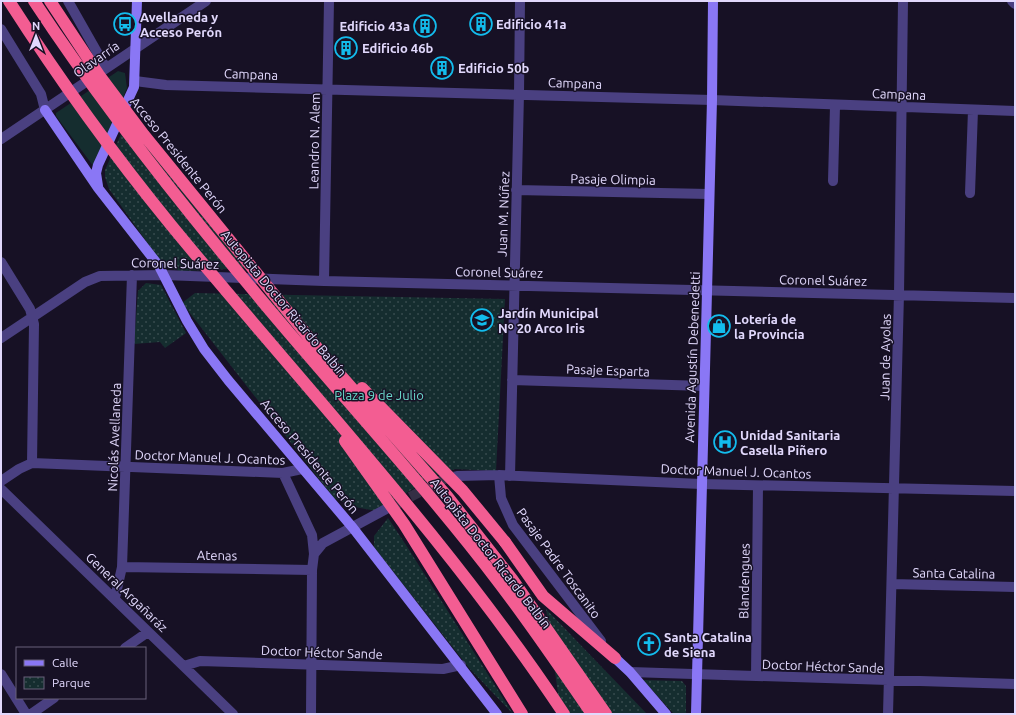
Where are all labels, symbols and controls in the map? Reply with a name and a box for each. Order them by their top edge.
place label: Avellaneda y Acceso Perón [140,10,222,39]
bus stop icon: Avellaneda y Acceso Perón [112,11,138,37]
building icon: Edificio 41a [468,11,494,37]
building icon: Edificio 43a [412,13,438,39]
north arrow [16,16,56,56]
place label: Edificio 41a [496,17,567,31]
place label: Edificio 43a [339,19,410,33]
text: N [32,20,40,32]
building icon: Edificio 46b [333,35,359,61]
street label: Olavarría [70,38,122,80]
place label: Edificio 46b [362,41,433,55]
building icon: Edificio 50b [429,55,455,81]
place label: Edificio 50b [458,61,529,75]
street label: Campana [224,66,278,82]
street label: Campana [548,75,602,91]
street label: Campana [872,86,926,102]
street label: Leandro N. Alem [306,93,322,189]
street label: Acceso Presidente Perón [128,94,230,216]
street label: Juan M. Núñez [495,171,511,257]
street label: Pasaje Olimpia [570,171,656,187]
street label: Autopista Doctor Ricardo Balbín [219,227,349,379]
street label: Coronel Suárez [131,255,219,271]
street label: Coronel Suárez [455,264,543,280]
street label: Avenida Agustín Debenedetti [682,271,702,443]
street label: Coronel Suárez [779,272,867,288]
place label: Jardín Municipal Nº 20 Arco Iris [498,306,598,335]
school or university icon: Jardín Municipal Nº 20 Arco Iris [469,307,495,333]
place label: Lotería de la Provincia [734,312,805,341]
shop icon: Lotería de la Provincia [706,313,732,339]
street label: Juan de Ayolas [877,313,893,400]
street label: Pasaje Esparta [566,362,650,378]
street label: Nicolás Avellaneda [105,382,123,492]
park label: Plaza 9 de Julio [334,388,424,402]
street label: Acceso Presidente Perón [258,396,362,516]
place label: Unidad Sanitaria Casella Piñero [740,428,840,457]
hospital icon: Unidad Sanitaria Casella Piñero [712,429,738,455]
street label: Doctor Manuel J. Ocantos [134,447,286,467]
street label: Doctor Manuel J. Ocantos [660,461,812,481]
street label: Autopista Doctor Ricardo Balbín [428,475,554,631]
street label: Pasaje Padre Toscanito [514,505,604,621]
street label: Blandengues [736,543,752,619]
street label: Atenas [197,548,238,562]
street label: General Argañaráz [83,550,171,634]
street label: Santa Catalina [912,565,996,581]
place label: Santa Catalina de Siena [664,630,752,659]
church icon: Santa Catalina de Siena [636,631,662,657]
street label: Doctor Héctor Sande [261,643,383,661]
legend [16,647,146,699]
text: Calle [52,656,78,669]
street label: Doctor Héctor Sande [762,657,884,675]
text: Parque [52,676,90,689]

